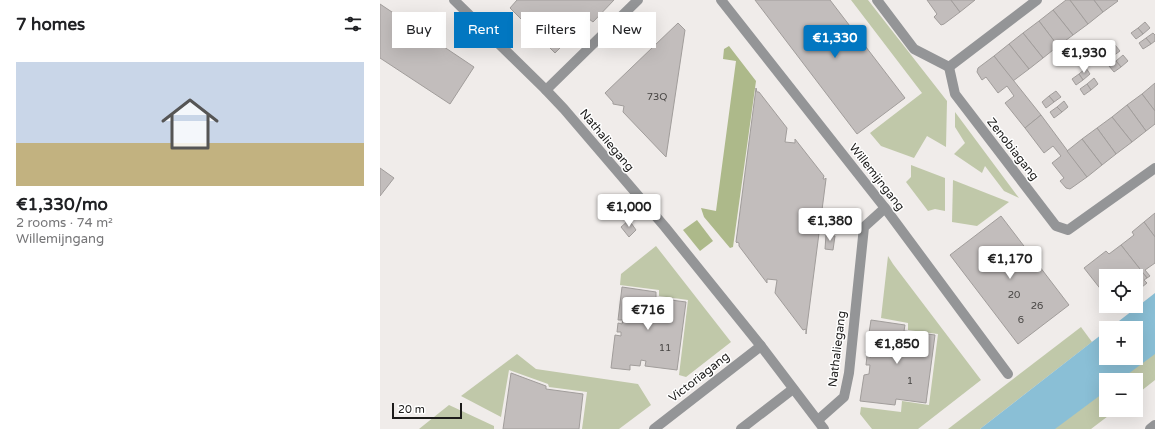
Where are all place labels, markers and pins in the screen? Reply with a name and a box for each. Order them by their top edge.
pin: €1,330 [802,25,868,59]
pin: €1,930 [1051,40,1117,74]
pin: €1,000 [596,194,662,228]
pin: €1,380 [797,208,863,242]
pin: €1,170 [977,246,1043,280]
pin: €716 [624,297,672,331]
pin: €1,850 [864,331,930,365]

